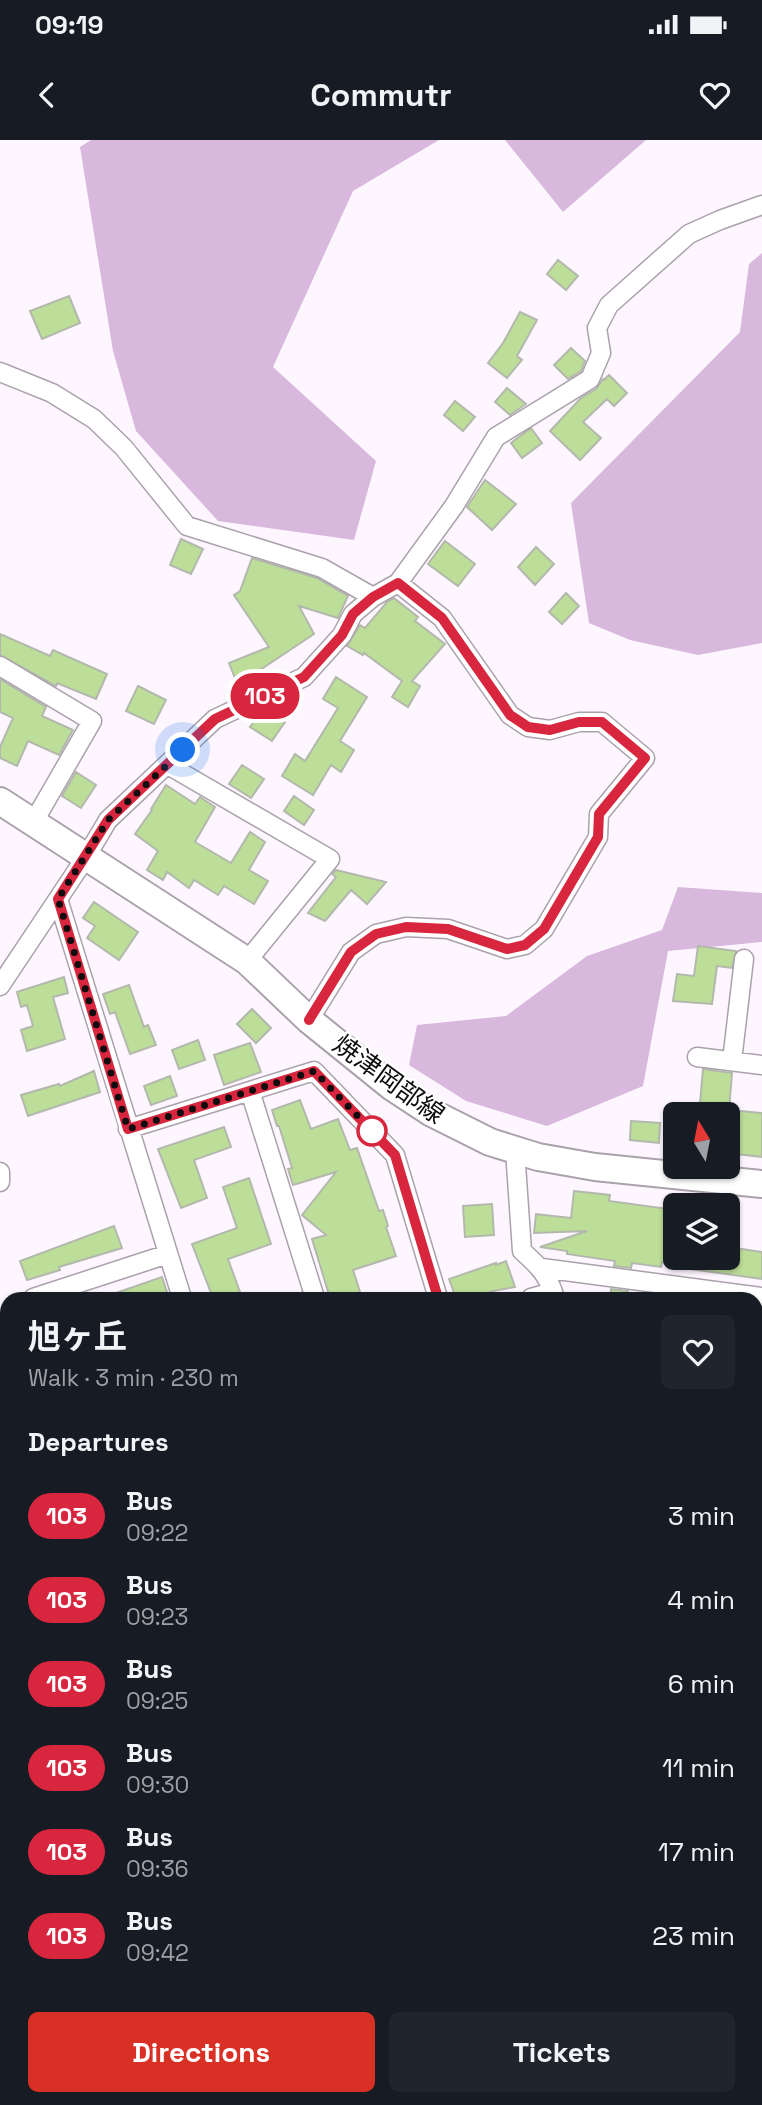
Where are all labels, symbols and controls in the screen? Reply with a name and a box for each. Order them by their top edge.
text: 09:19 [35,8,103,42]
text: Commutr [310,75,452,115]
icon: back [28,76,66,114]
icon: heart [696,76,734,114]
line badge: 103 [225,673,305,719]
text: 103 [245,680,286,711]
your location [165,732,200,767]
street label: 焼津岡部線 [326,1027,452,1131]
north arrow [663,1102,740,1180]
map controls [663,1102,740,1270]
unlabelled marker [357,1116,387,1146]
button: layers [663,1193,740,1270]
button: heart [661,1315,735,1389]
text: 旭ヶ丘 [28,1316,127,1358]
text: Walk · 3 min · 230 m [28,1363,239,1393]
text: Departures [28,1425,169,1459]
text: Bus [126,1484,173,1518]
text: 3 min [668,1499,735,1533]
text: 103 [46,1500,87,1531]
text: 09:22 [126,1518,188,1548]
text: Bus [126,1568,173,1602]
text: 4 min [667,1583,735,1617]
text: 103 [46,1584,87,1615]
text: 09:23 [126,1602,188,1632]
text: Bus [126,1652,173,1686]
text: 6 min [668,1667,735,1701]
text: 103 [46,1668,87,1699]
text: 09:25 [126,1686,188,1716]
text: Bus [126,1736,173,1770]
text: 11 min [662,1751,735,1785]
text: 103 [46,1752,87,1783]
text: 09:30 [126,1770,189,1800]
text: Bus [126,1820,173,1854]
text: 17 min [658,1835,735,1869]
text: 103 [46,1836,87,1867]
text: 09:36 [126,1854,189,1884]
text: Bus [126,1904,173,1938]
text: 23 min [652,1919,735,1953]
text: 103 [46,1920,87,1951]
text: 09:42 [126,1938,189,1968]
button: Directions [28,2012,375,2092]
button: Tickets [389,2012,735,2092]

